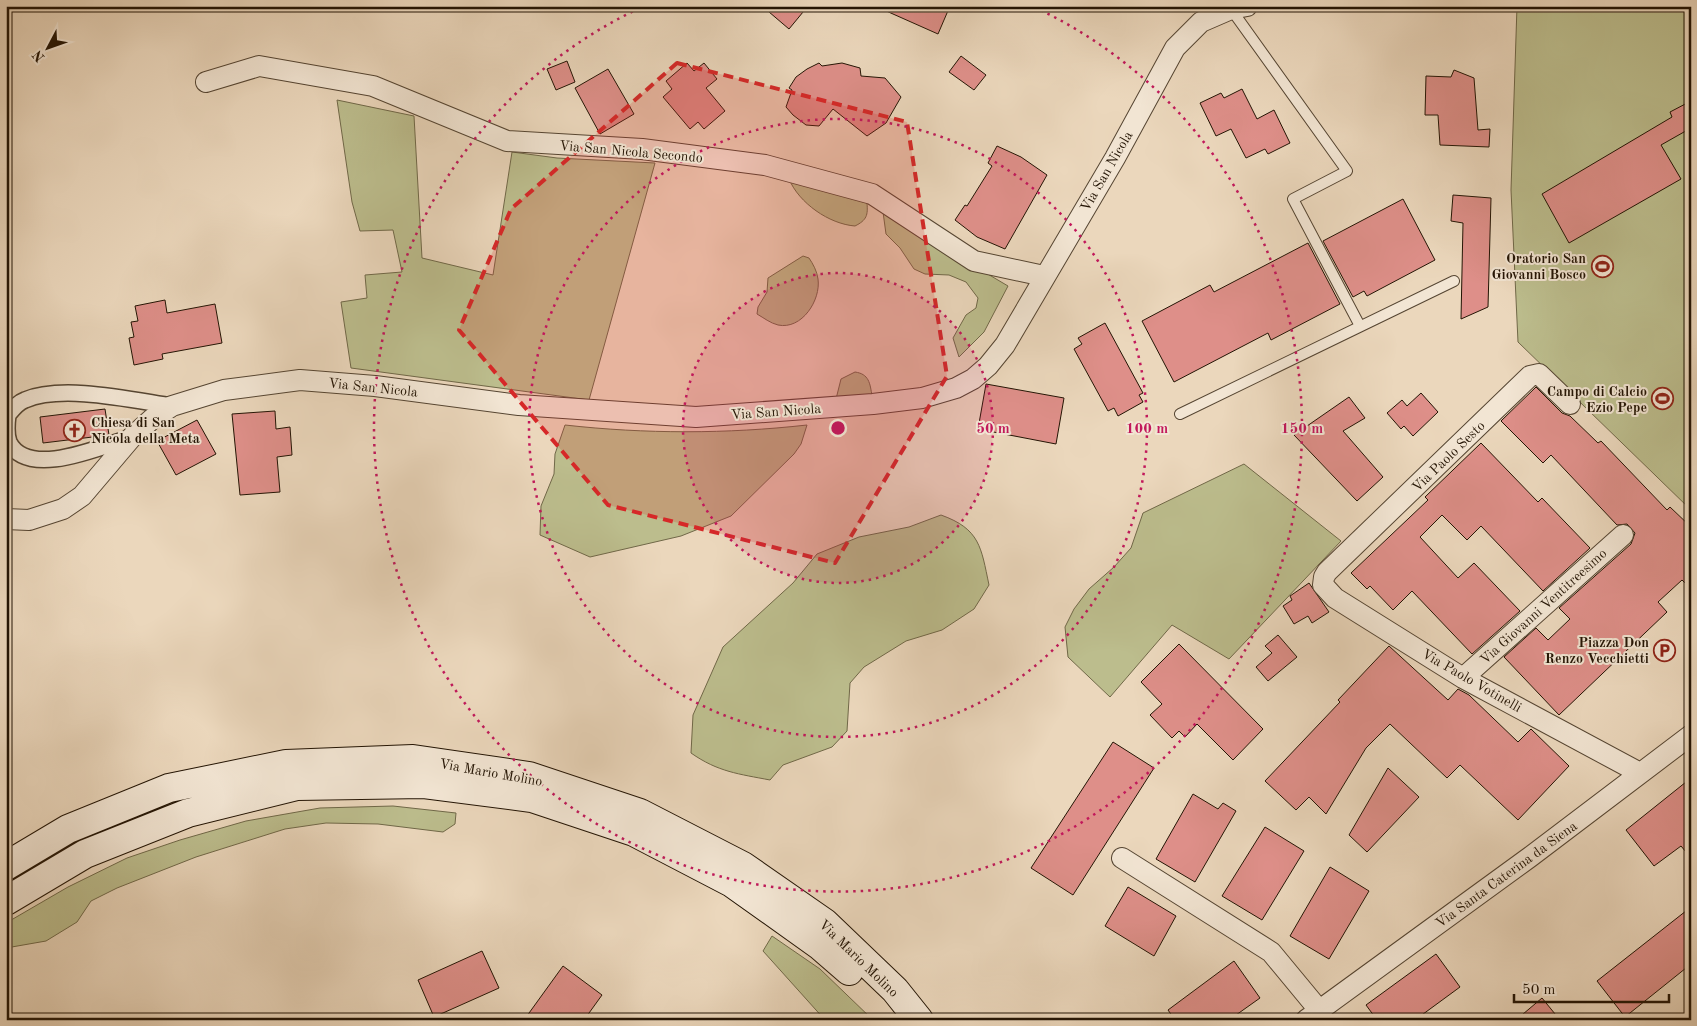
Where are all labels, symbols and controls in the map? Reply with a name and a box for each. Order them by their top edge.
north arrow [22,22,72,72]
text: N [30,47,48,65]
street label: Via San Nicola [1078,129,1136,214]
street label: Via San Nicola Secondo [559,139,703,165]
place label: Oratorio San Giovanni Bosco [1491,252,1586,282]
sports icon: Oratorio San Giovanni Bosco [1590,254,1614,278]
street label: Via San Nicola [327,376,419,400]
place label: Campo di Calcio Ezio Pepe [1547,385,1647,415]
sports icon: Campo di Calcio Ezio Pepe [1651,387,1675,411]
street label: Via San Nicola [731,402,822,422]
place label: Chiesa di San Nicola della Meta [91,416,200,446]
church icon: Chiesa di San Nicola della Meta [63,418,87,442]
centre of rings [829,419,847,437]
street label: Via Paolo Sesto [1410,419,1488,495]
text: 50 m [976,422,1010,437]
text: 100 m [1126,422,1168,437]
text: 150 m [1281,422,1323,437]
street label: Via Giovanni Ventitreesimo [1478,546,1610,667]
place label: Piazza Don Renzo Vecchietti [1545,636,1649,666]
parking icon: Piazza Don Renzo Vecchietti [1653,638,1677,662]
street label: Via Paolo Votinelli [1419,647,1524,715]
street label: Via Mario Molino [438,757,544,789]
street label: Via Santa Caterina da Siena [1433,819,1580,931]
street label: Via Mario Molino [816,917,901,1000]
scale bar [1514,971,1670,1003]
text: 50 m [1522,983,1556,998]

